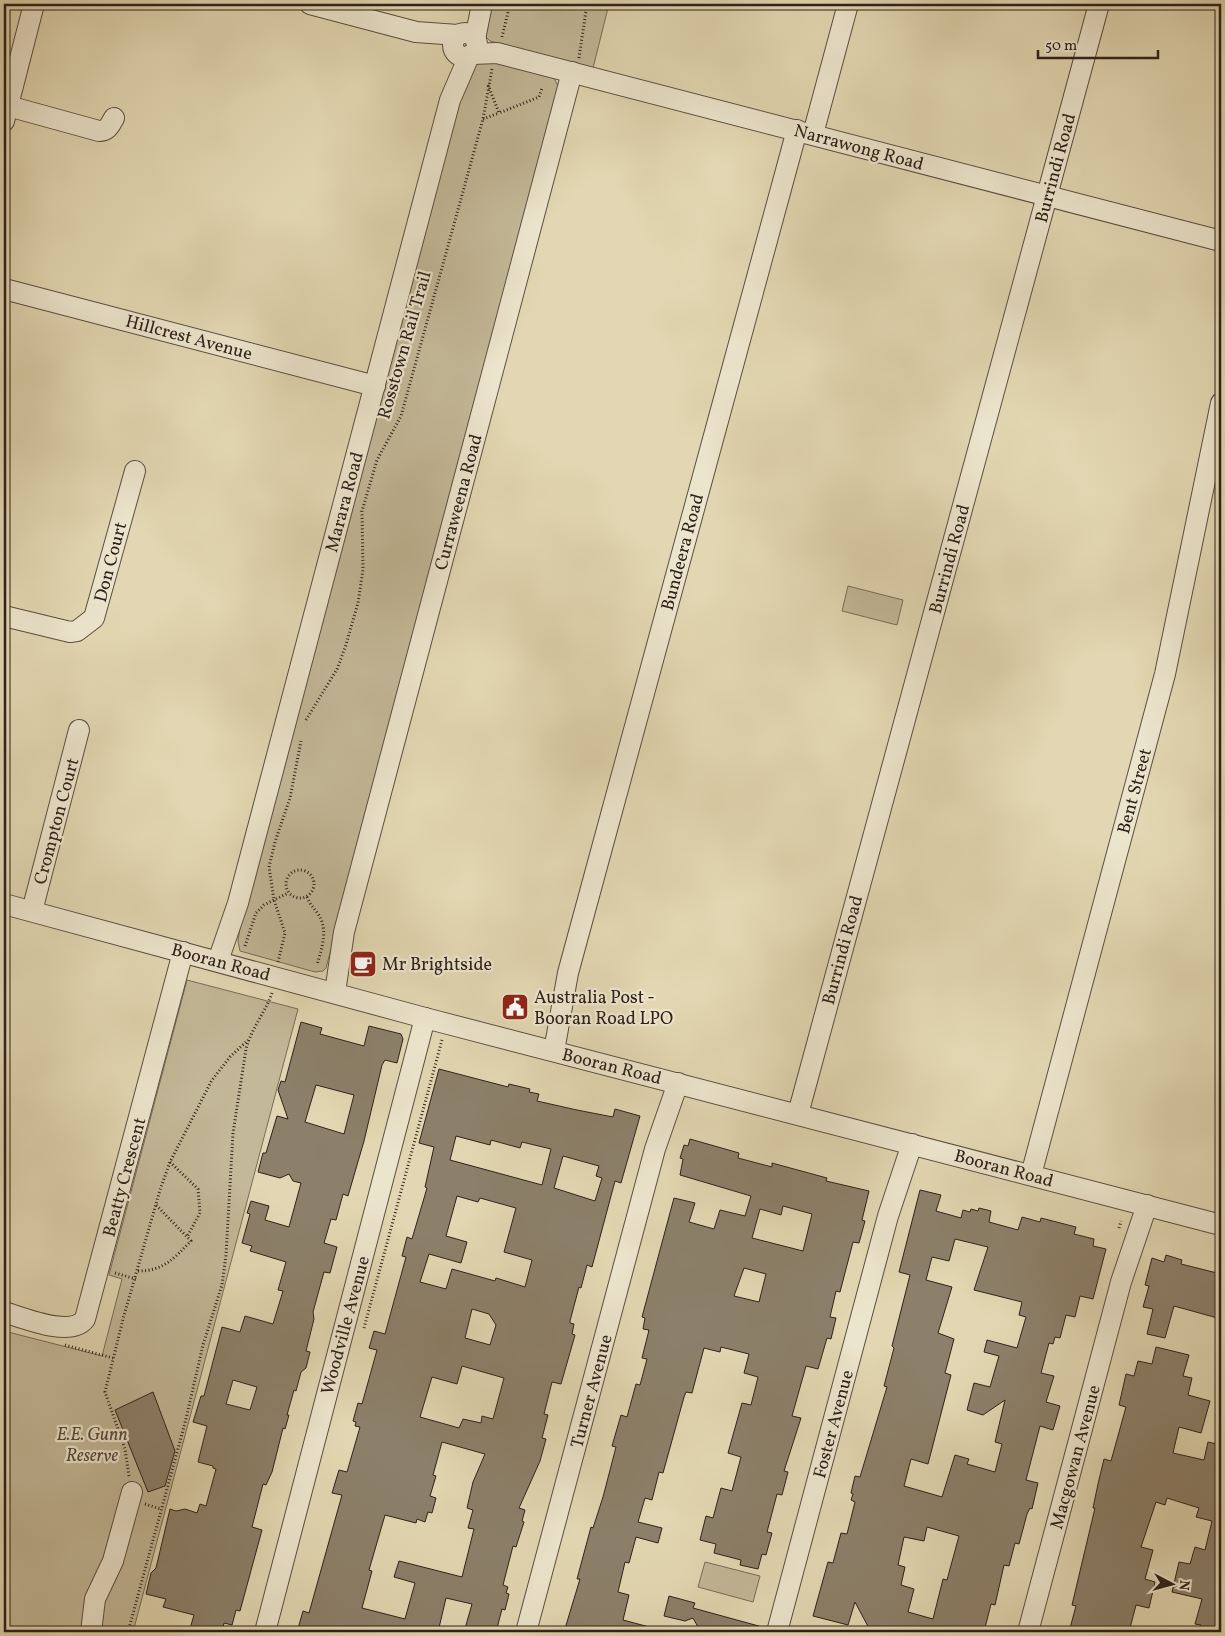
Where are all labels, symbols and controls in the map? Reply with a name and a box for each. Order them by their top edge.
scale bar [1038,28,1158,60]
text: 50 m [1045,36,1077,57]
street label: Burrindi Road [1030,111,1083,226]
street label: Narrawong Road [791,119,926,178]
street label: Rosstown Rail Trail [372,268,439,422]
street label: Hillcrest Avenue [122,310,255,367]
street label: Curraweena Road [429,431,490,573]
street label: Marara Road [320,449,371,555]
street label: Bundeera Road [656,491,711,614]
street label: Burrindi Road [924,502,977,617]
street label: Don Court [89,519,134,605]
street label: Bent Street [1112,746,1159,837]
street label: Crompton Court [28,755,86,888]
street label: Burrindi Road [817,893,870,1008]
street label: Booran Road [168,938,273,989]
cafe icon: Mr Brightside [348,949,378,979]
place label: Mr Brightside [382,953,492,978]
place label: Australia Post - Booran Road LPO [534,986,673,1032]
public building icon: Australia Post - Booran Road LPO [500,992,530,1022]
street label: Booran Road [559,1043,664,1092]
street label: Beatty Crescent [97,1115,153,1240]
street label: Booran Road [951,1144,1056,1195]
street label: Woodville Avenue [316,1253,377,1398]
street label: Turner Avenue [565,1332,620,1451]
street label: Foster Avenue [808,1367,861,1481]
street label: Macgowan Avenue [1045,1382,1108,1532]
park label: E.E. Gunn Reserve [56,1423,128,1469]
north arrow [1148,1558,1198,1608]
text: N [1173,1579,1193,1591]

